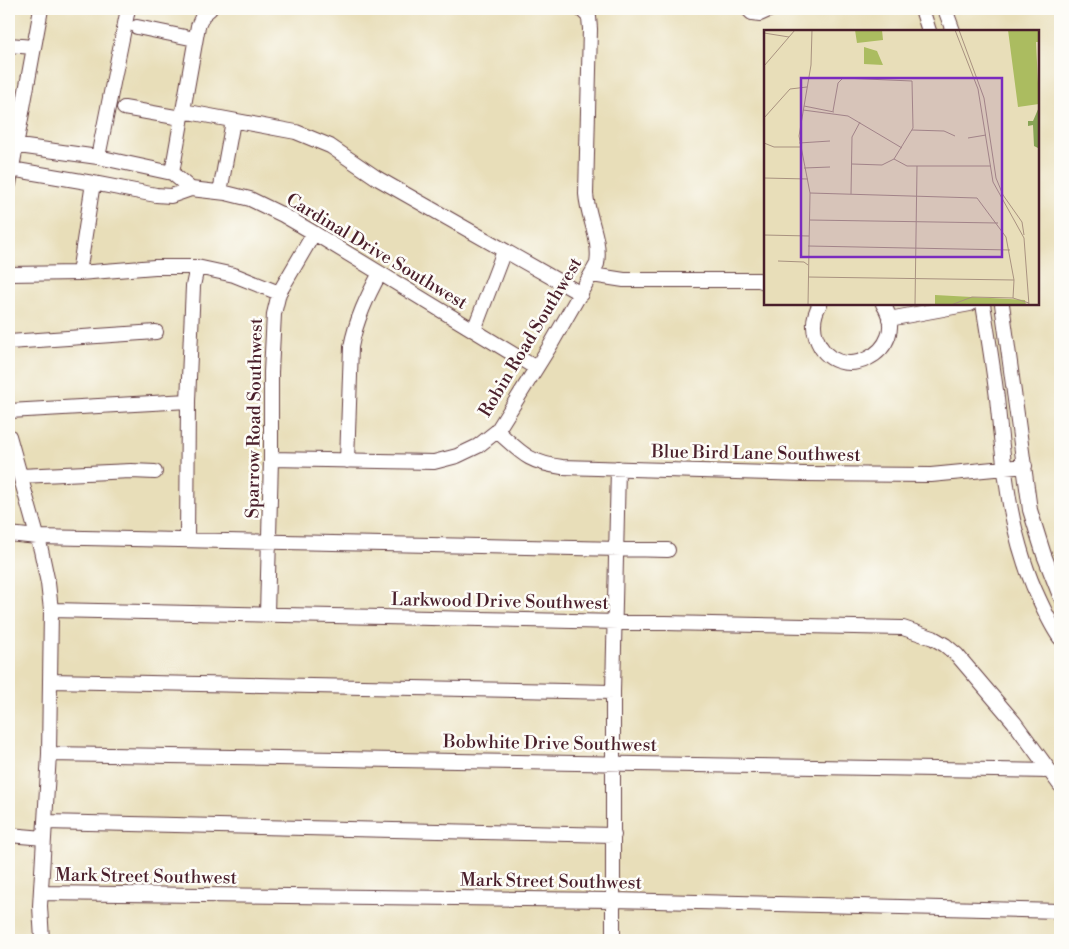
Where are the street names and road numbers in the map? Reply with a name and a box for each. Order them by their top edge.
street label: Cardinal Drive Southwest [282,188,472,315]
street label: Robin Road Southwest [474,253,588,421]
street label: Sparrow Road Southwest [241,317,268,518]
street label: Blue Bird Lane Southwest [650,440,862,467]
street label: Larkwood Drive Southwest [391,588,610,615]
street label: Bobwhite Drive Southwest [442,730,658,757]
street label: Mark Street Southwest [55,863,238,890]
street label: Mark Street Southwest [460,868,643,895]

